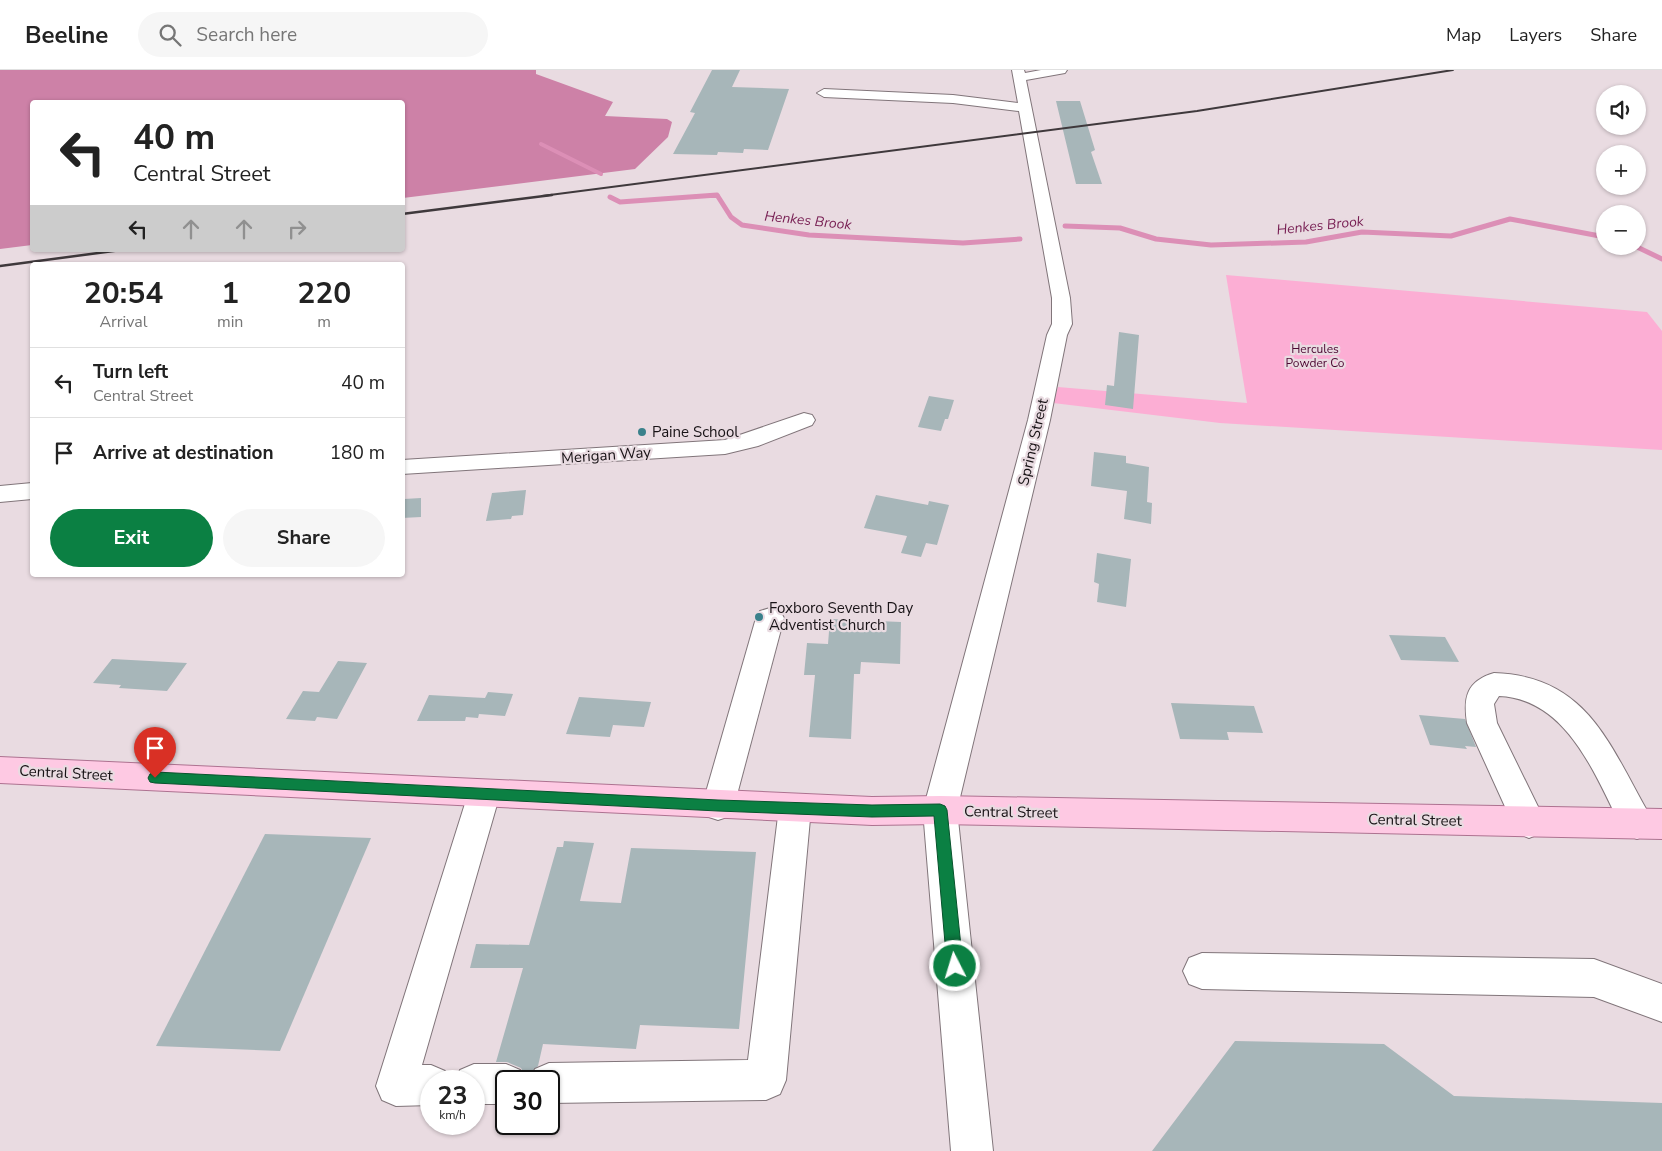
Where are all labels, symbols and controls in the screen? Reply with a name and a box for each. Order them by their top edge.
search box [138,12,488,57]
text: Beeline [25,19,108,51]
icon: search [156,21,184,49]
text: Search here [196,22,297,48]
text: Map [1446,23,1481,47]
text: Layers [1509,23,1562,47]
text: Share [1590,23,1637,47]
map controls [1596,85,1646,255]
button: sound [1596,85,1646,135]
text: 40 m [133,114,215,161]
icon: left [50,120,115,185]
button: + [1596,145,1646,195]
text: Central Street [133,159,271,189]
button: − [1596,205,1646,255]
water label: Henkes Brook [763,206,853,235]
water label: Henkes Brook [1275,211,1366,240]
icon: left [124,215,152,243]
icon: ahead [177,215,205,243]
icon: ahead [230,215,258,243]
icon: right [283,215,311,243]
text: 20:54 [84,273,163,314]
text: 1 [221,273,239,314]
text: 220 [297,273,351,314]
text: Arrival [99,311,148,333]
text: min [217,311,243,333]
text: m [317,311,331,333]
park label: Hercules Powder Co [1285,341,1345,371]
text: Turn left [93,359,168,385]
icon: left [50,369,78,397]
text: 40 m [341,370,385,396]
text: Central Street [93,385,193,407]
street label: Spring Street [1013,396,1053,488]
place label: Paine School [652,422,739,442]
marker: Paine School [636,426,648,438]
icon: arrive [50,439,78,467]
text: Arrive at destination [93,440,274,466]
text: 180 m [330,440,385,466]
street label: Merigan Way [560,442,652,468]
button: Exit [50,509,213,567]
button: Share [223,509,385,567]
place label: Foxboro Seventh Day Adventist Church [769,598,913,635]
marker: Foxboro Seventh Day Adventist Church [753,611,765,623]
pin [134,727,176,778]
icon: arrive [141,734,169,762]
street label: Central Street [19,761,114,785]
street label: Central Street [964,801,1059,823]
street label: Central Street [1368,809,1463,831]
position arrow [928,939,980,991]
speed limit sign: 30 [495,1070,560,1135]
text: 23 [437,1079,468,1113]
text: km/h [439,1107,466,1123]

